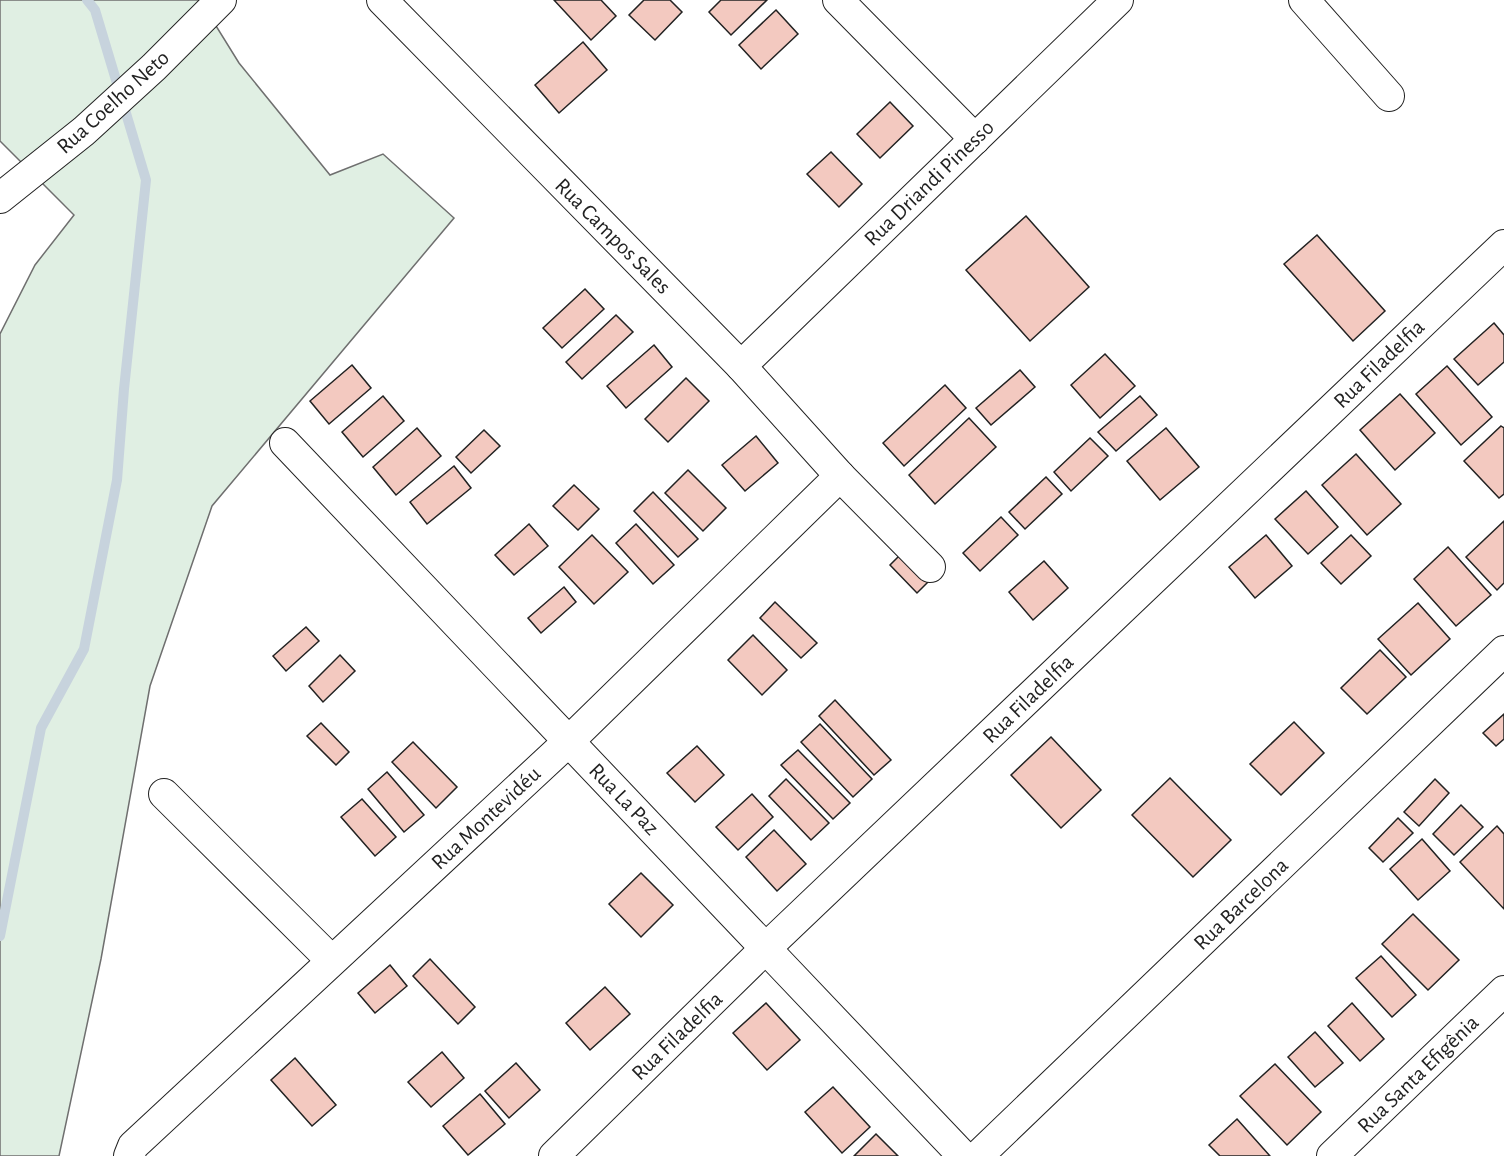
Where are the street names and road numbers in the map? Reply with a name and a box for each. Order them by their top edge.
street label: Rua Coelho Neto [53,46,173,158]
street label: Rua Driandi Pinesso [860,116,998,250]
street label: Rua Campos Sales [551,174,675,298]
street label: Rua Filadelfia [1329,316,1429,412]
street label: Rua Filadelfia [978,651,1078,747]
street label: Rua La Paz [585,759,663,839]
street label: Rua Montevidéu [427,762,545,874]
street label: Rua Barcelona [1190,854,1292,954]
street label: Rua Filadelfia [627,988,727,1084]
street label: Rua Santa Efigênia [1353,1011,1483,1137]

